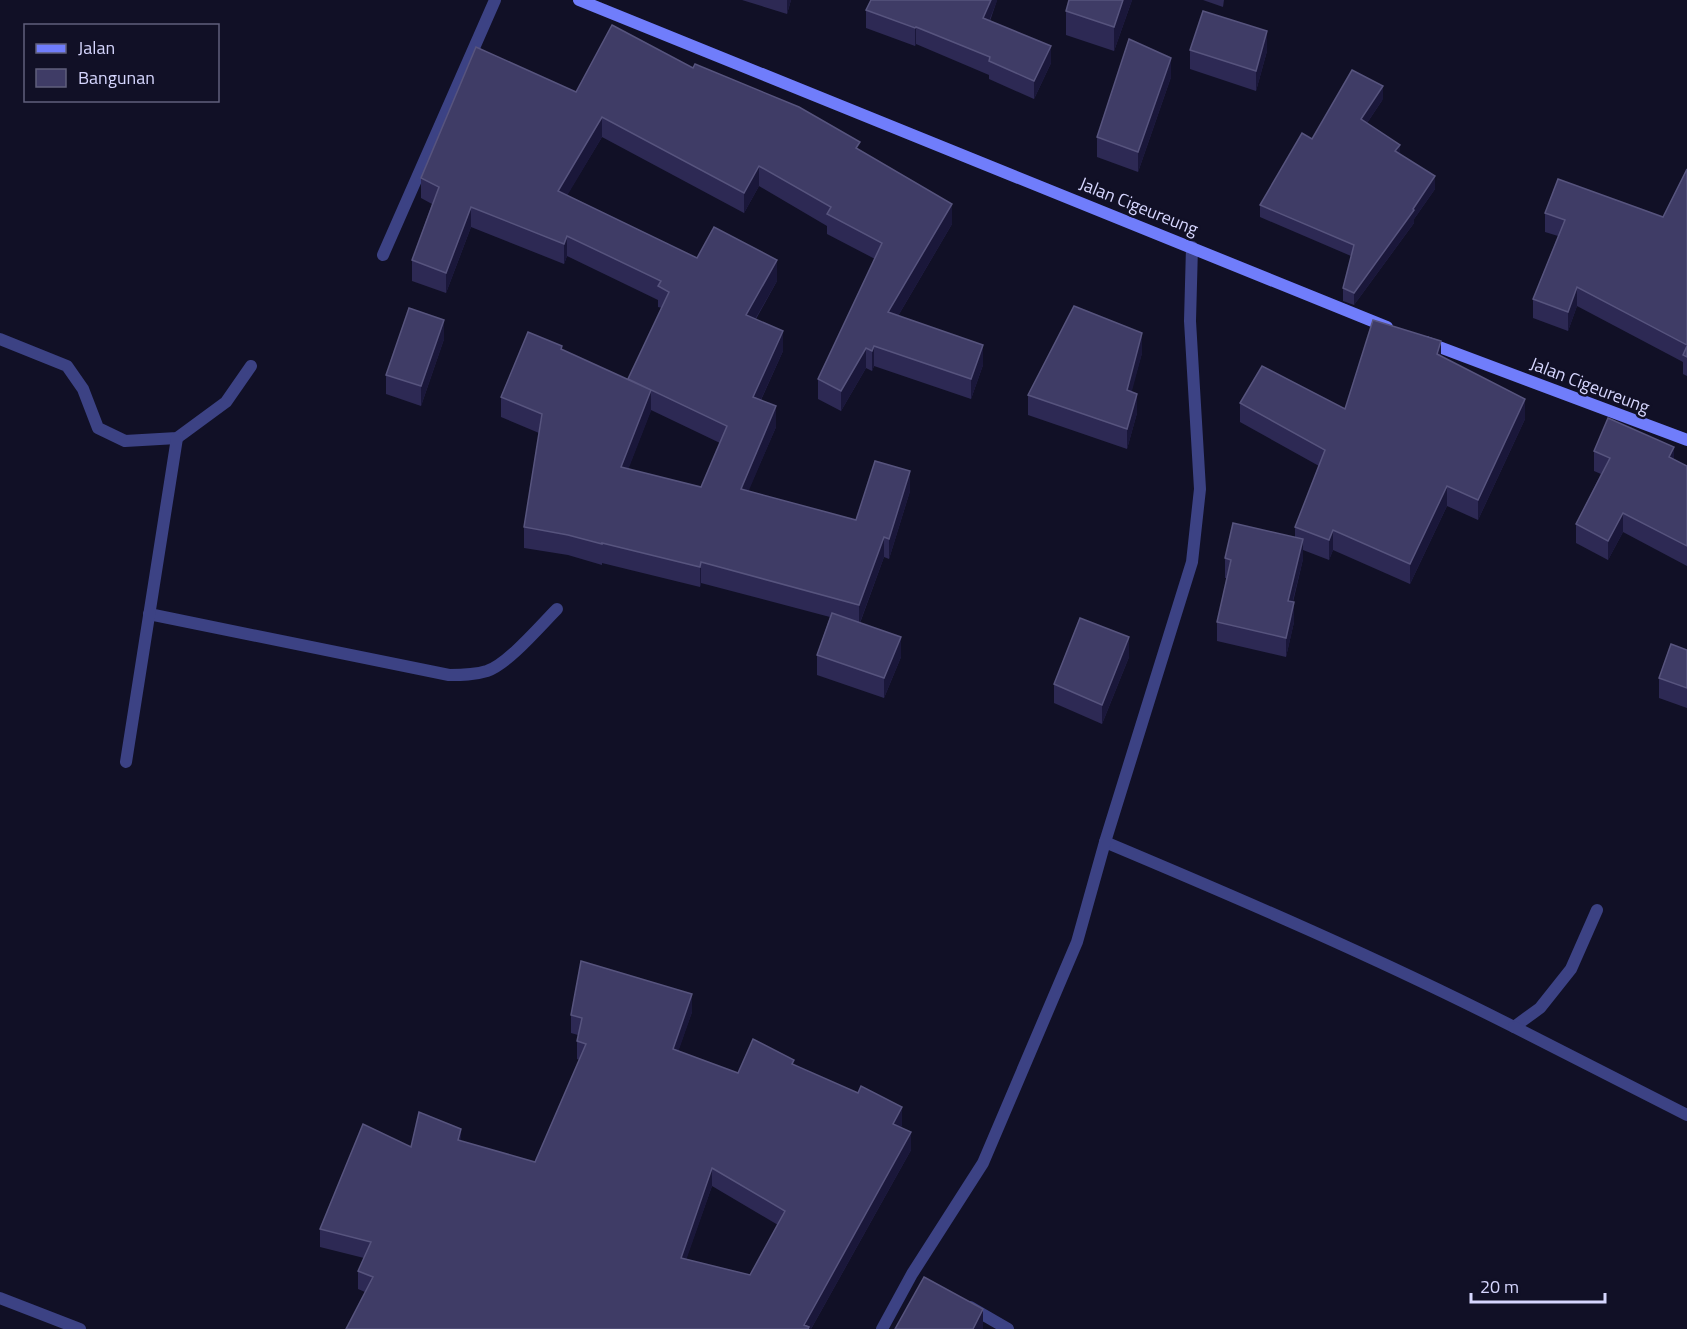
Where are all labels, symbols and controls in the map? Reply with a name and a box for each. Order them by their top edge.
legend [24,24,219,102]
text: Jalan [78,34,115,61]
text: Bangunan [78,64,155,91]
street label: Jalan Cigeureung [1075,170,1203,242]
street label: Jalan Cigeureung [1526,350,1654,420]
scale bar [1471,1266,1604,1304]
text: 20 m [1480,1273,1519,1300]

